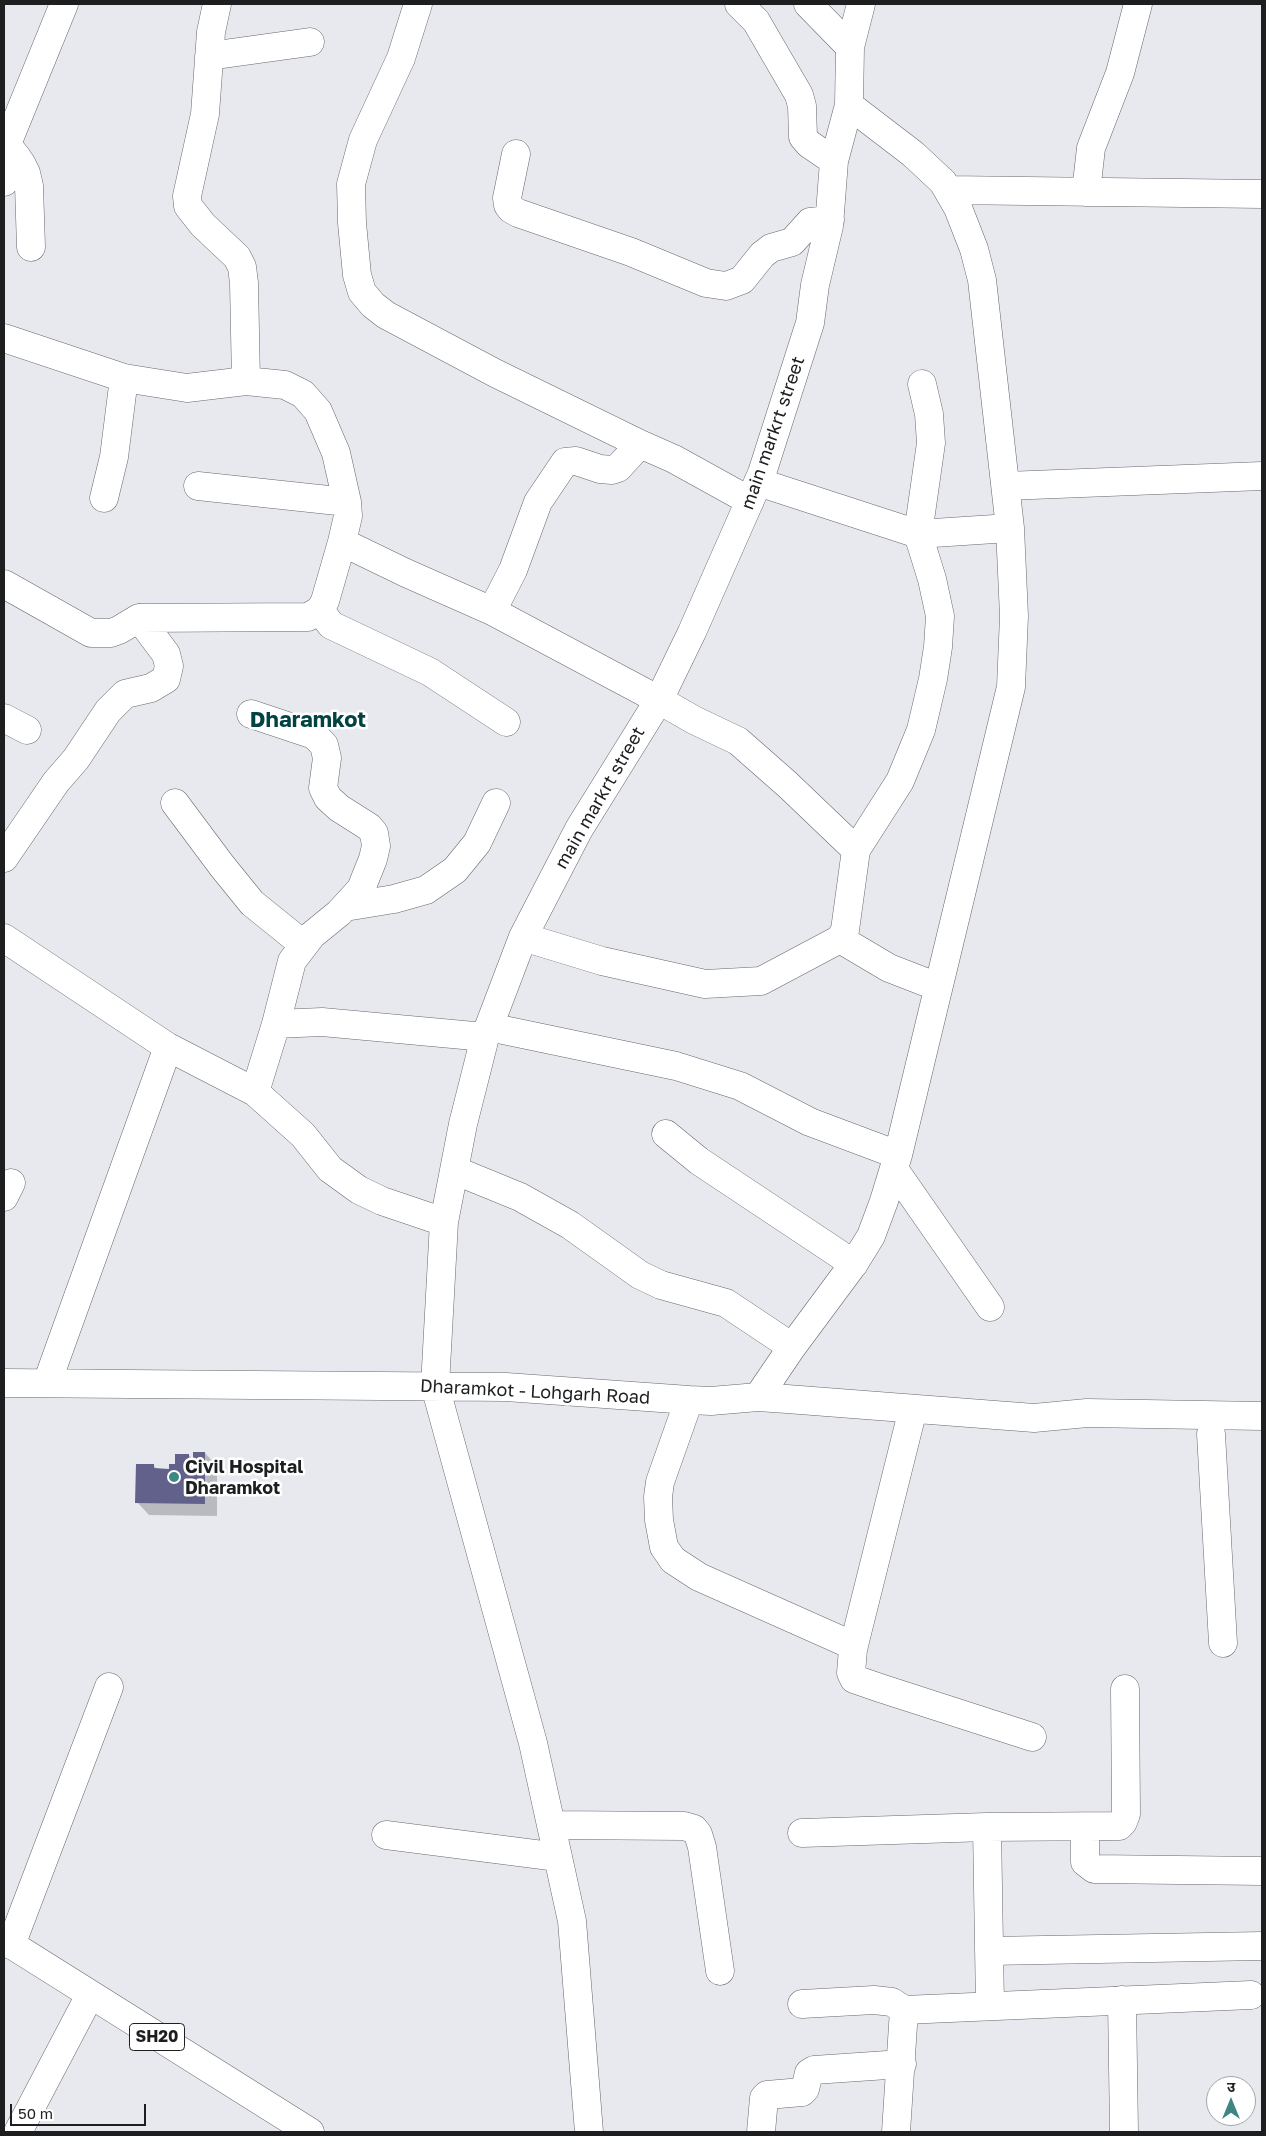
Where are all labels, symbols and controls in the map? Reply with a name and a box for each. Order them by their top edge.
street label: main markrt street [737,354,809,512]
district label: Dharamkot [250,707,366,733]
street label: main markrt street [551,723,649,873]
street label: Dharamkot - Lohgarh Road [419,1375,651,1409]
place label: Civil Hospital Dharamkot [185,1456,303,1498]
marker: Civil Hospital Dharamkot [167,1470,181,1484]
road number: SH20 [130,2024,184,2050]
north arrow [1206,2076,1256,2126]
text: उ [1227,2078,1235,2095]
scale bar [12,2094,149,2126]
text: 50 m [18,2104,53,2122]

